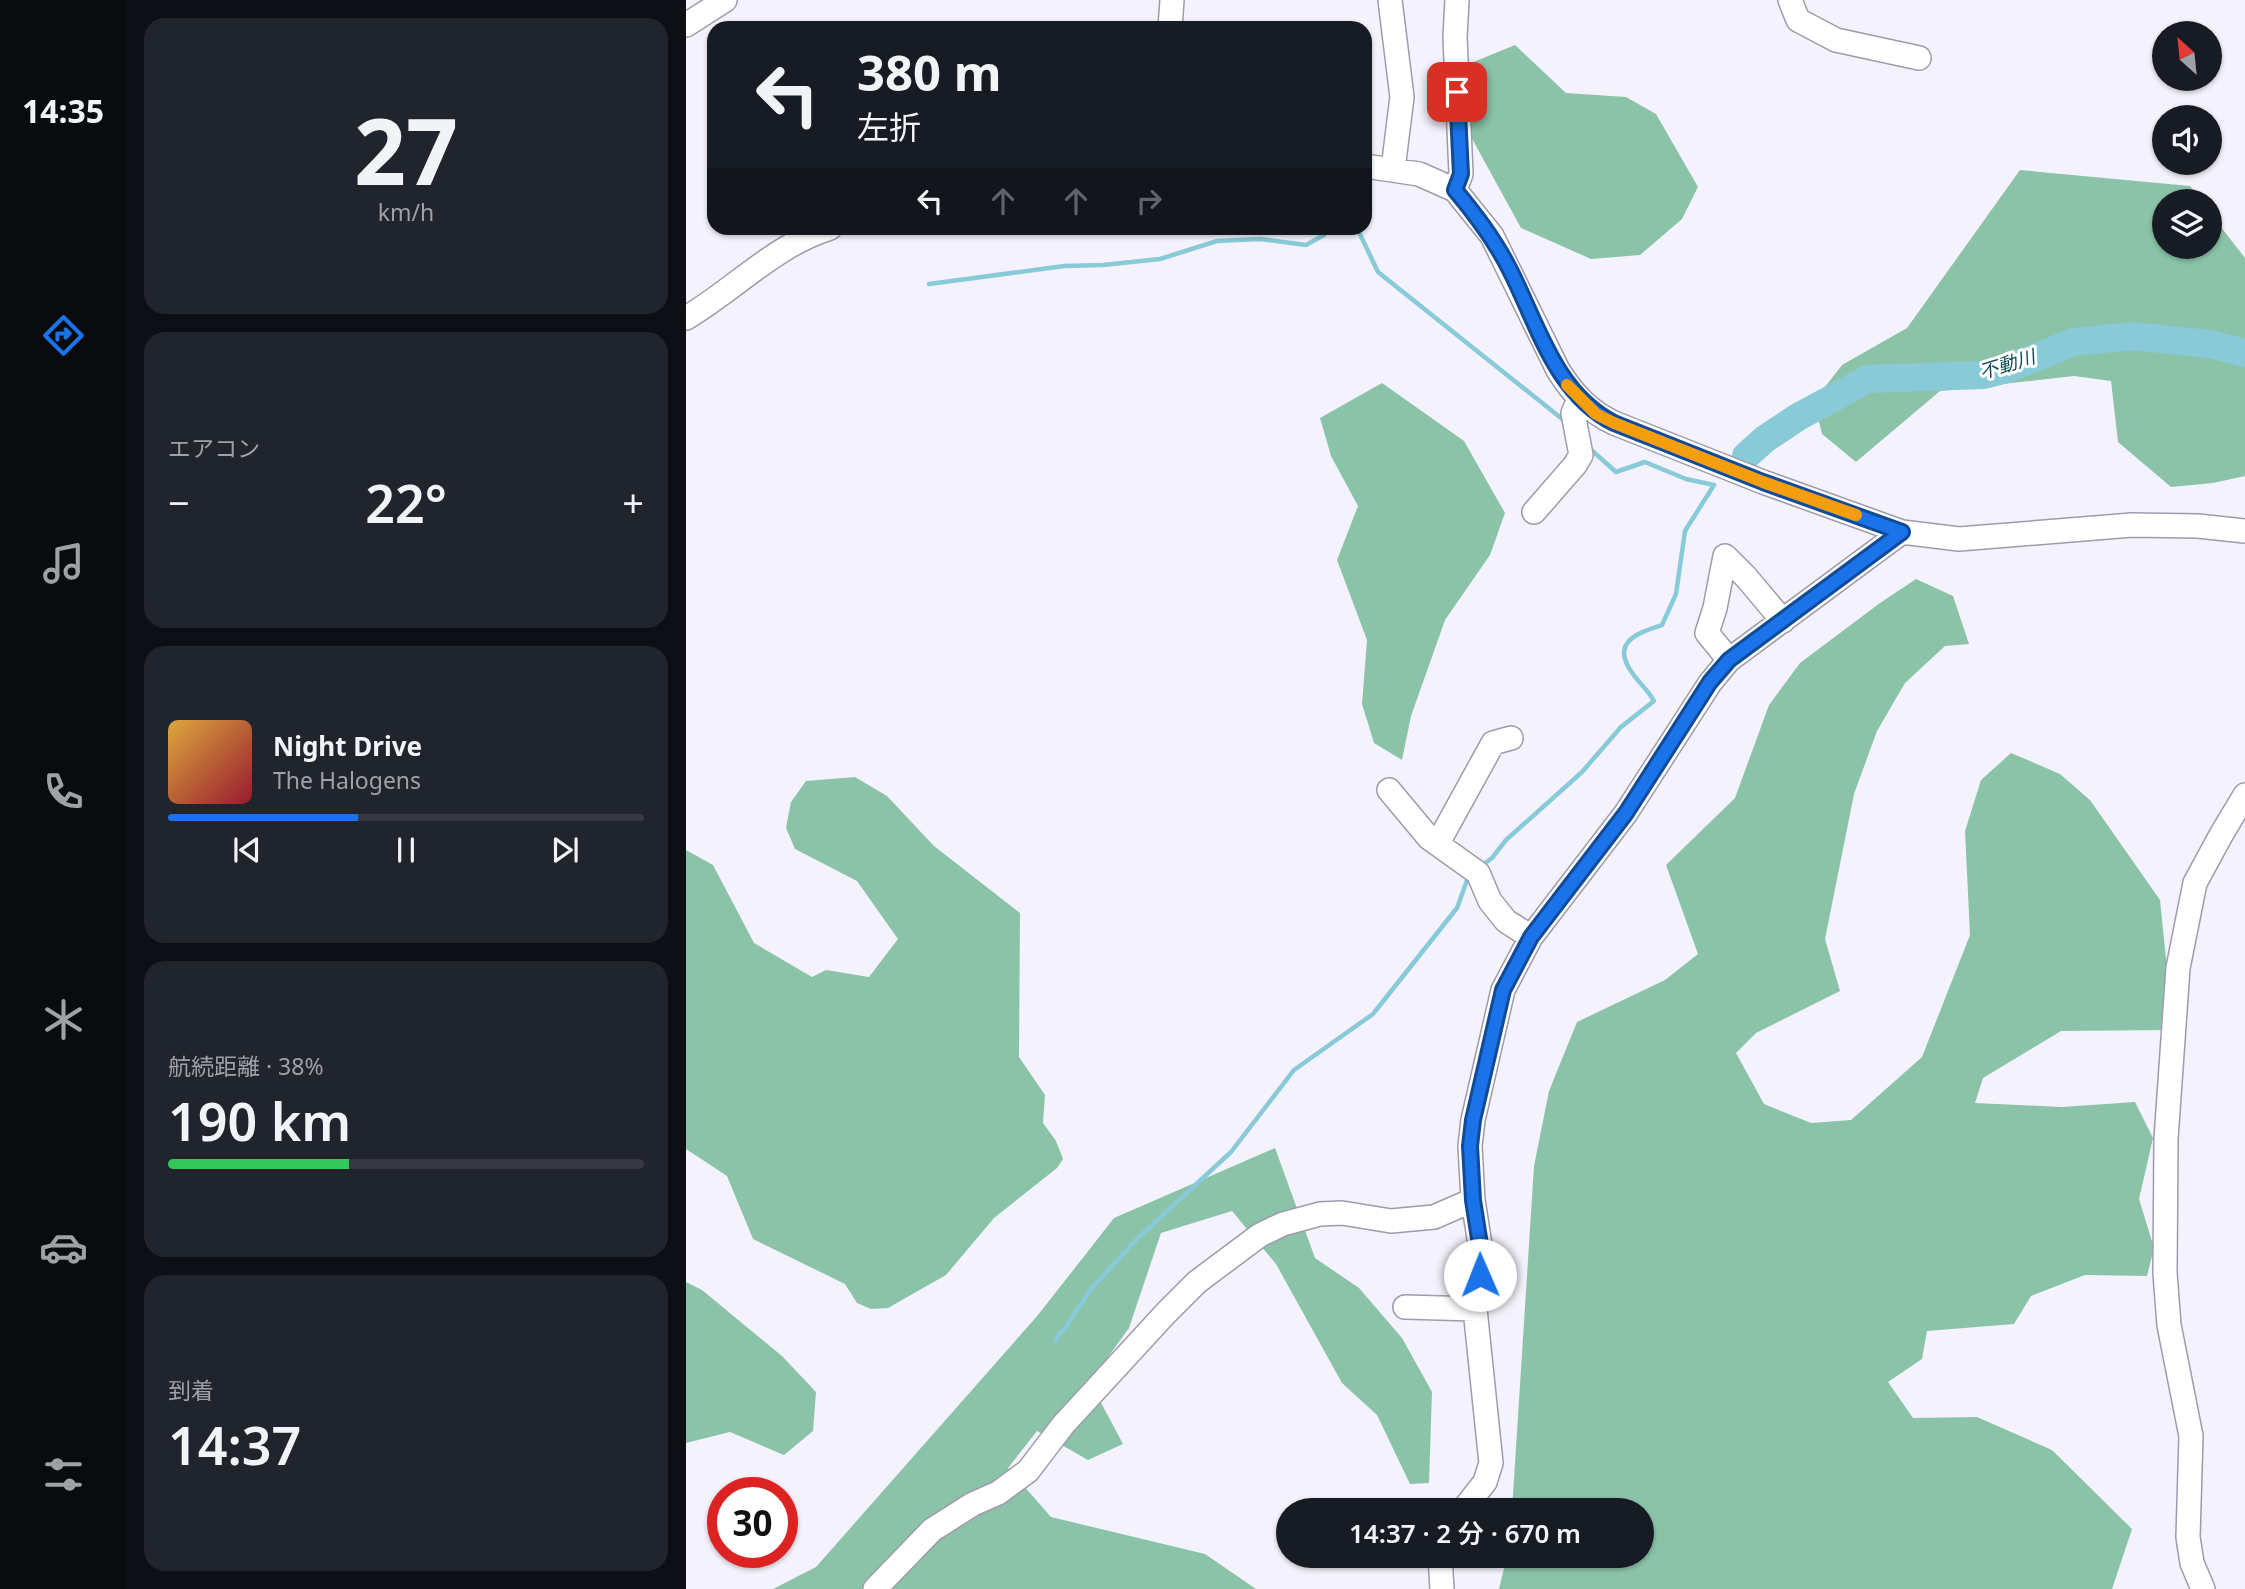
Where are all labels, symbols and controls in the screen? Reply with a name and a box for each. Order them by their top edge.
north arrow [2152,21,2222,91]
map controls [2152,21,2222,259]
text: 380 m [857,39,1002,105]
icon: left [742,49,833,140]
pin [1427,62,1487,122]
icon: arrive [1438,73,1476,111]
text: 27 [354,88,458,212]
text: 14:35 [22,89,104,132]
text: 左折 [857,105,921,148]
button: sound [2152,105,2222,175]
icon: left [911,182,949,220]
icon: ahead [984,182,1022,220]
icon: ahead [1057,182,1095,220]
icon: right [1130,182,1168,220]
button: layers [2152,189,2222,259]
text: km/h [378,196,434,228]
icon: directions [39,311,88,360]
water label: 不動川 [1976,343,2040,385]
text: エアコン [168,432,260,464]
text: 22° [365,467,447,538]
text: − [168,476,190,528]
text: + [622,476,644,528]
icon: music [39,539,88,588]
text: Night Drive [273,728,422,764]
text: The Halogens [273,764,421,796]
icon: phone [39,767,88,816]
icon: previous [228,831,266,869]
icon: pause [387,831,425,869]
icon: next [546,831,584,869]
icon: climate [39,995,88,1044]
text: 航続距離 · 38% [168,1050,324,1082]
text: 190 km [168,1085,351,1156]
icon: car [39,1223,88,1272]
position arrow [1443,1238,1517,1312]
text: 到着 [168,1374,214,1406]
text: 14:37 [168,1409,301,1480]
icon: filters [39,1450,88,1499]
speed limit sign: 30 [707,1477,798,1568]
text: 14:37 · 2 分 · 670 m [1349,1515,1581,1551]

